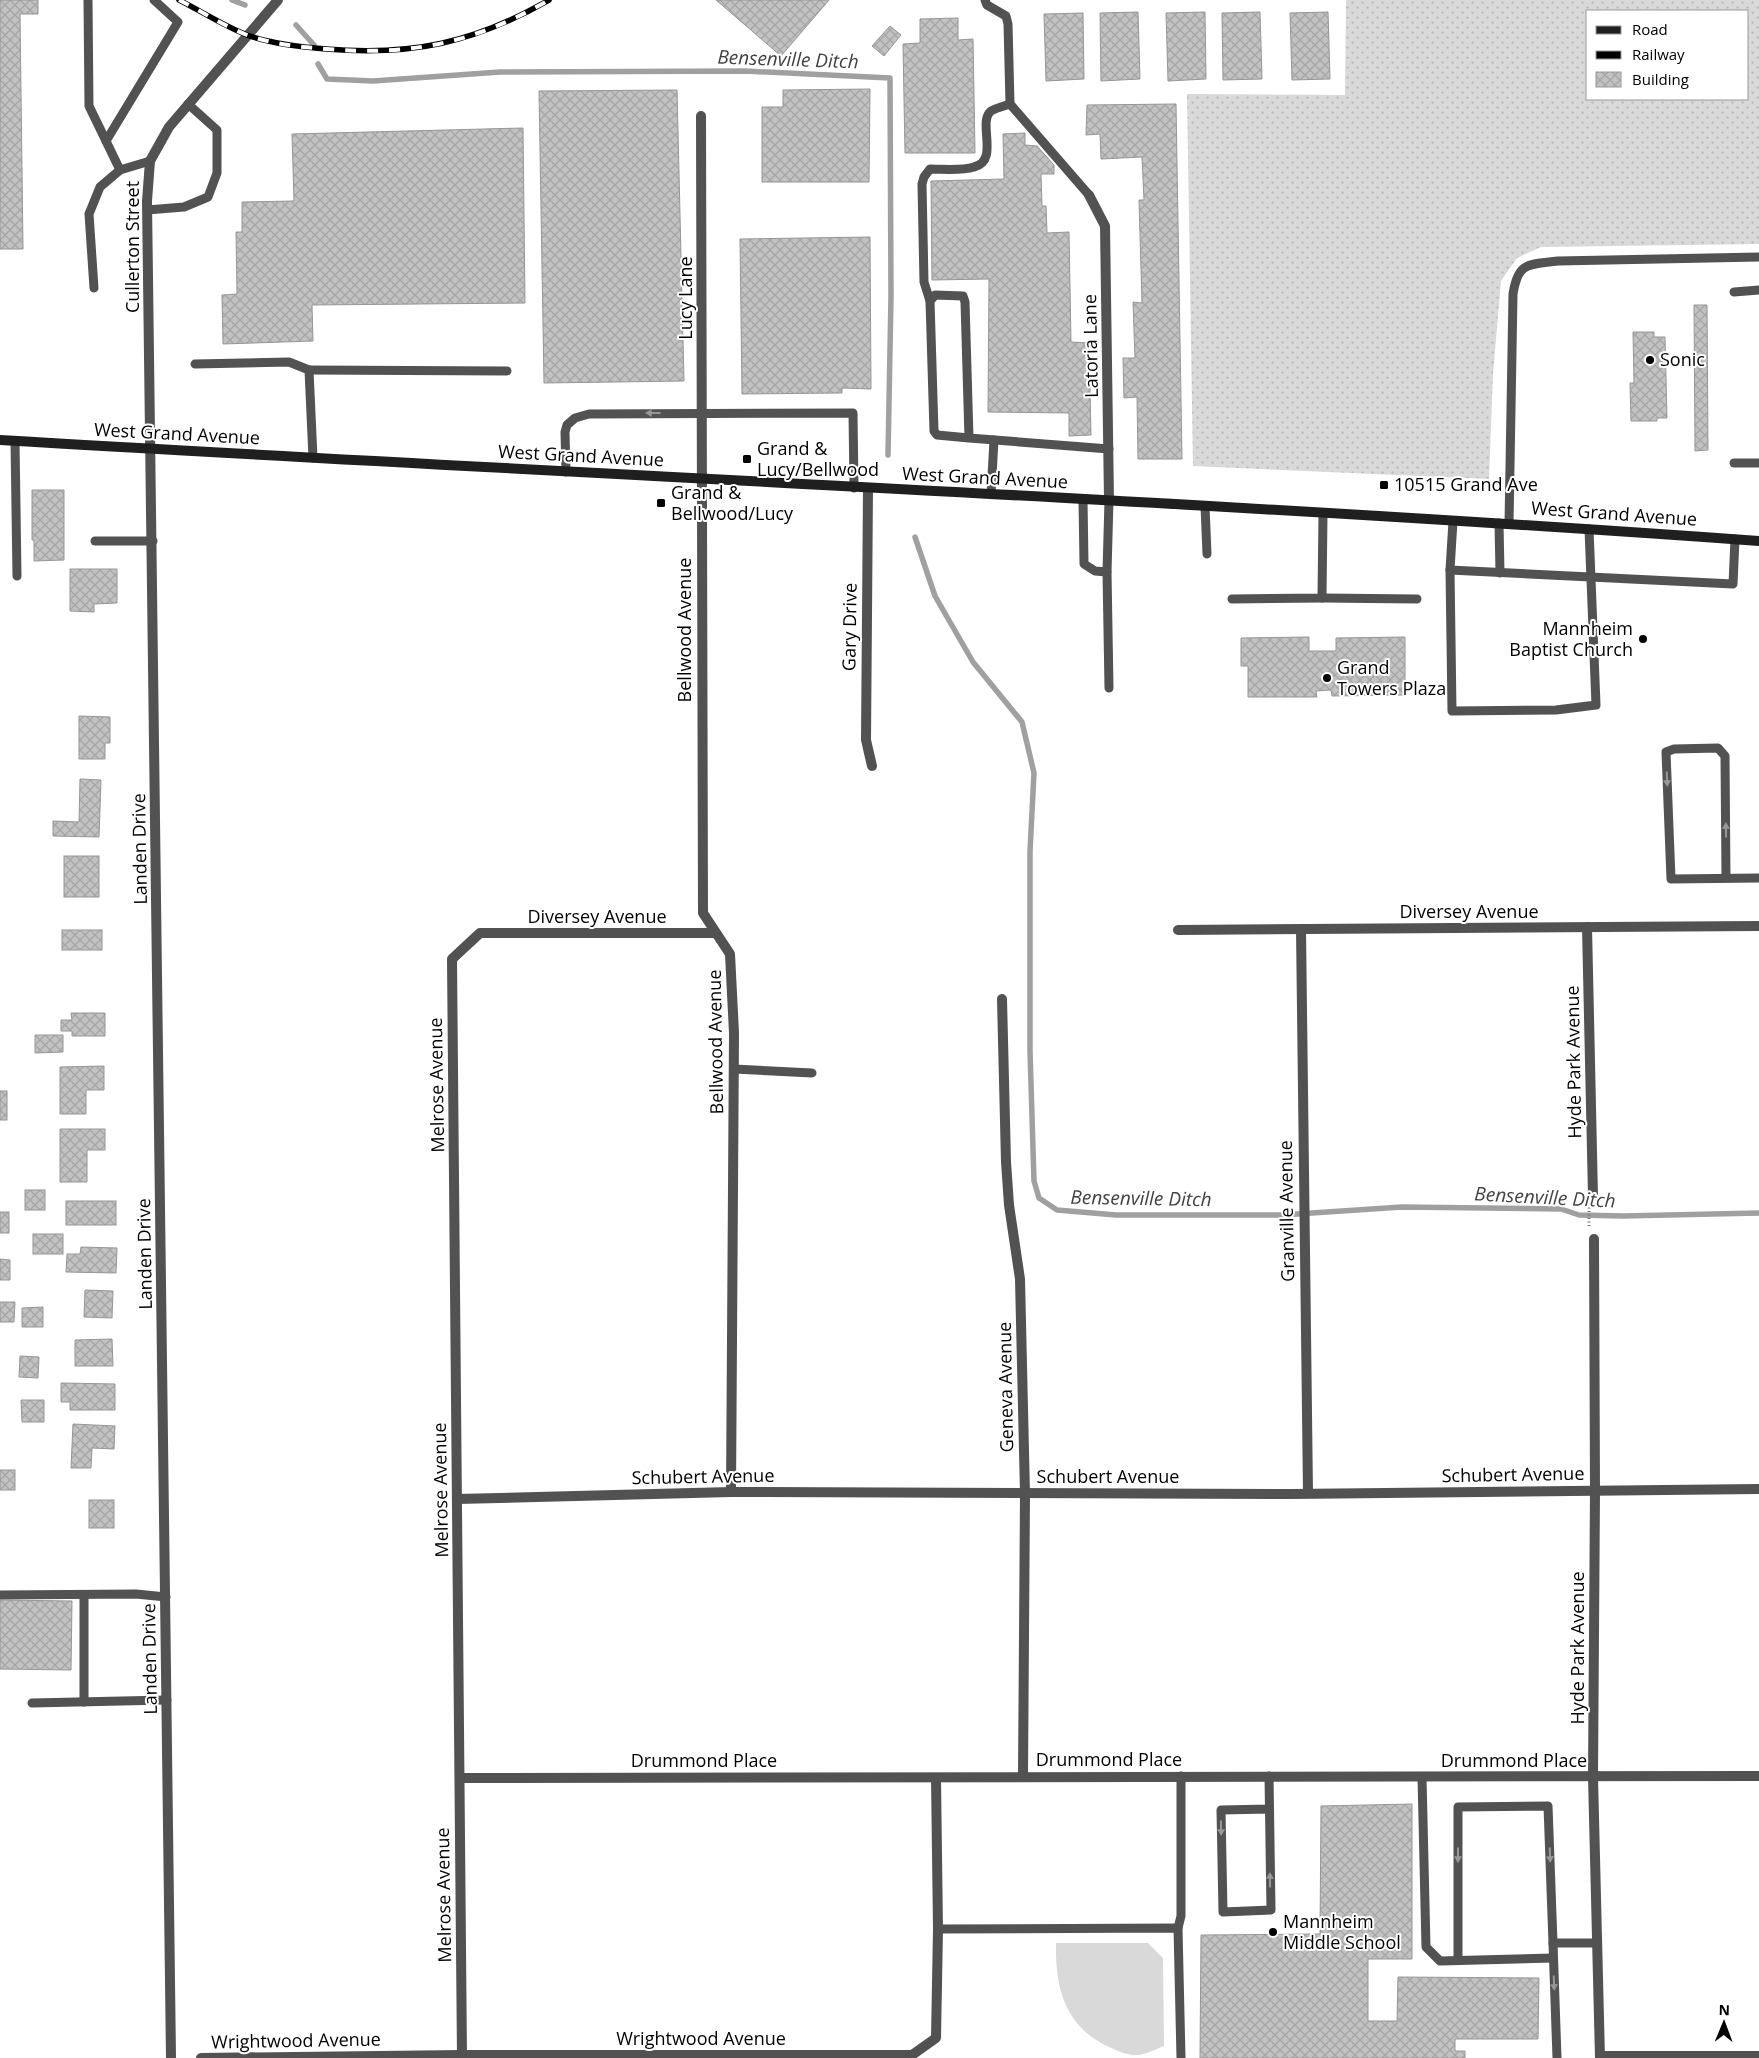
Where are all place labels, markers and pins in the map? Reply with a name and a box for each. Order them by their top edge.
place label: Sonic [1660,347,1705,371]
marker: Sonic [1644,354,1656,366]
place label: Grand & Lucy/Bellwood [757,436,879,481]
marker: Grand & Lucy/Bellwood [741,453,753,465]
place label: 10515 Grand Ave [1394,472,1538,496]
marker: 10515 Grand Ave [1378,479,1390,491]
place label: Grand & Bellwood/Lucy [671,480,794,525]
marker: Grand & Bellwood/Lucy [655,497,667,509]
place label: Mannheim Baptist Church [1509,616,1633,661]
marker: Mannheim Baptist Church [1637,633,1649,645]
place label: Grand Towers Plaza [1337,655,1446,700]
marker: Grand Towers Plaza [1321,672,1333,684]
place label: Mannheim Middle School [1283,1909,1401,1954]
marker: Mannheim Middle School [1267,1926,1279,1938]

